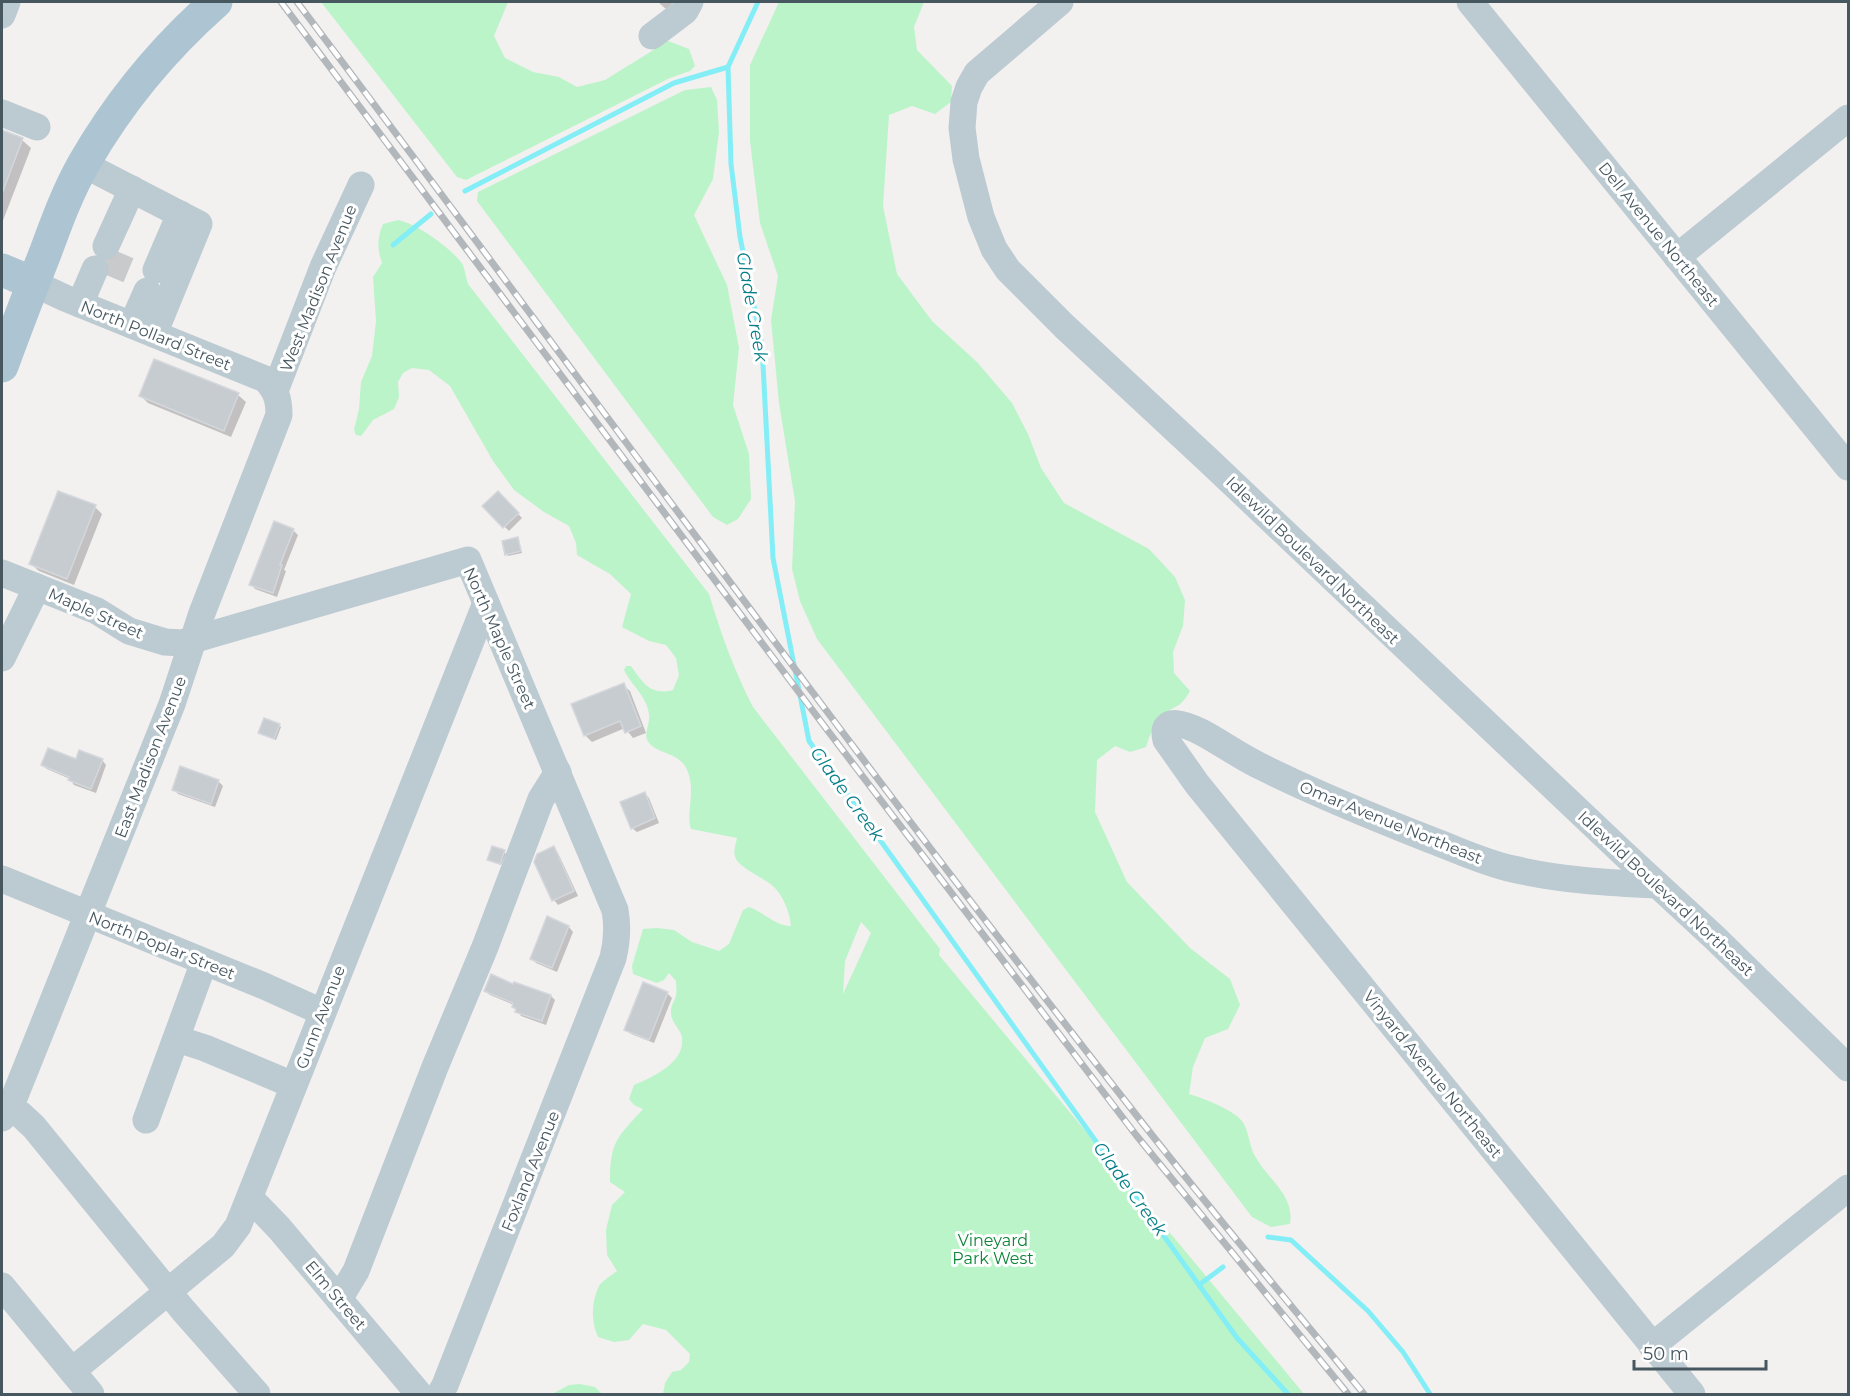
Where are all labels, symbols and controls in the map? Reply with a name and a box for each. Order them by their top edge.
street label: Dell Avenue Northeast [1594,158,1723,311]
street label: West Madison Avenue [276,202,361,374]
water label: Glade Creek [732,250,773,365]
street label: North Pollard Street [78,297,234,374]
street label: Idlewild Boulevard Northeast [1222,473,1403,648]
street label: North Maple Street [460,564,540,713]
street label: Maple Street [45,584,147,643]
street label: East Madison Avenue [111,674,190,841]
water label: Glade Creek [805,743,889,846]
street label: Omar Avenue Northeast [1297,777,1485,868]
street label: Idlewild Boulevard Northeast [1574,807,1758,980]
street label: North Poplar Street [86,907,238,984]
street label: Gunn Avenue [292,963,349,1072]
street label: Vinyard Avenue Northeast [1359,987,1506,1162]
street label: Foxland Avenue [498,1108,563,1234]
water label: Glade Creek [1088,1138,1172,1241]
park label: Vineyard Park West [952,1231,1034,1268]
street label: Elm Street [301,1257,370,1334]
scale bar [1634,1333,1766,1371]
text: 50 m [1643,1343,1689,1365]

